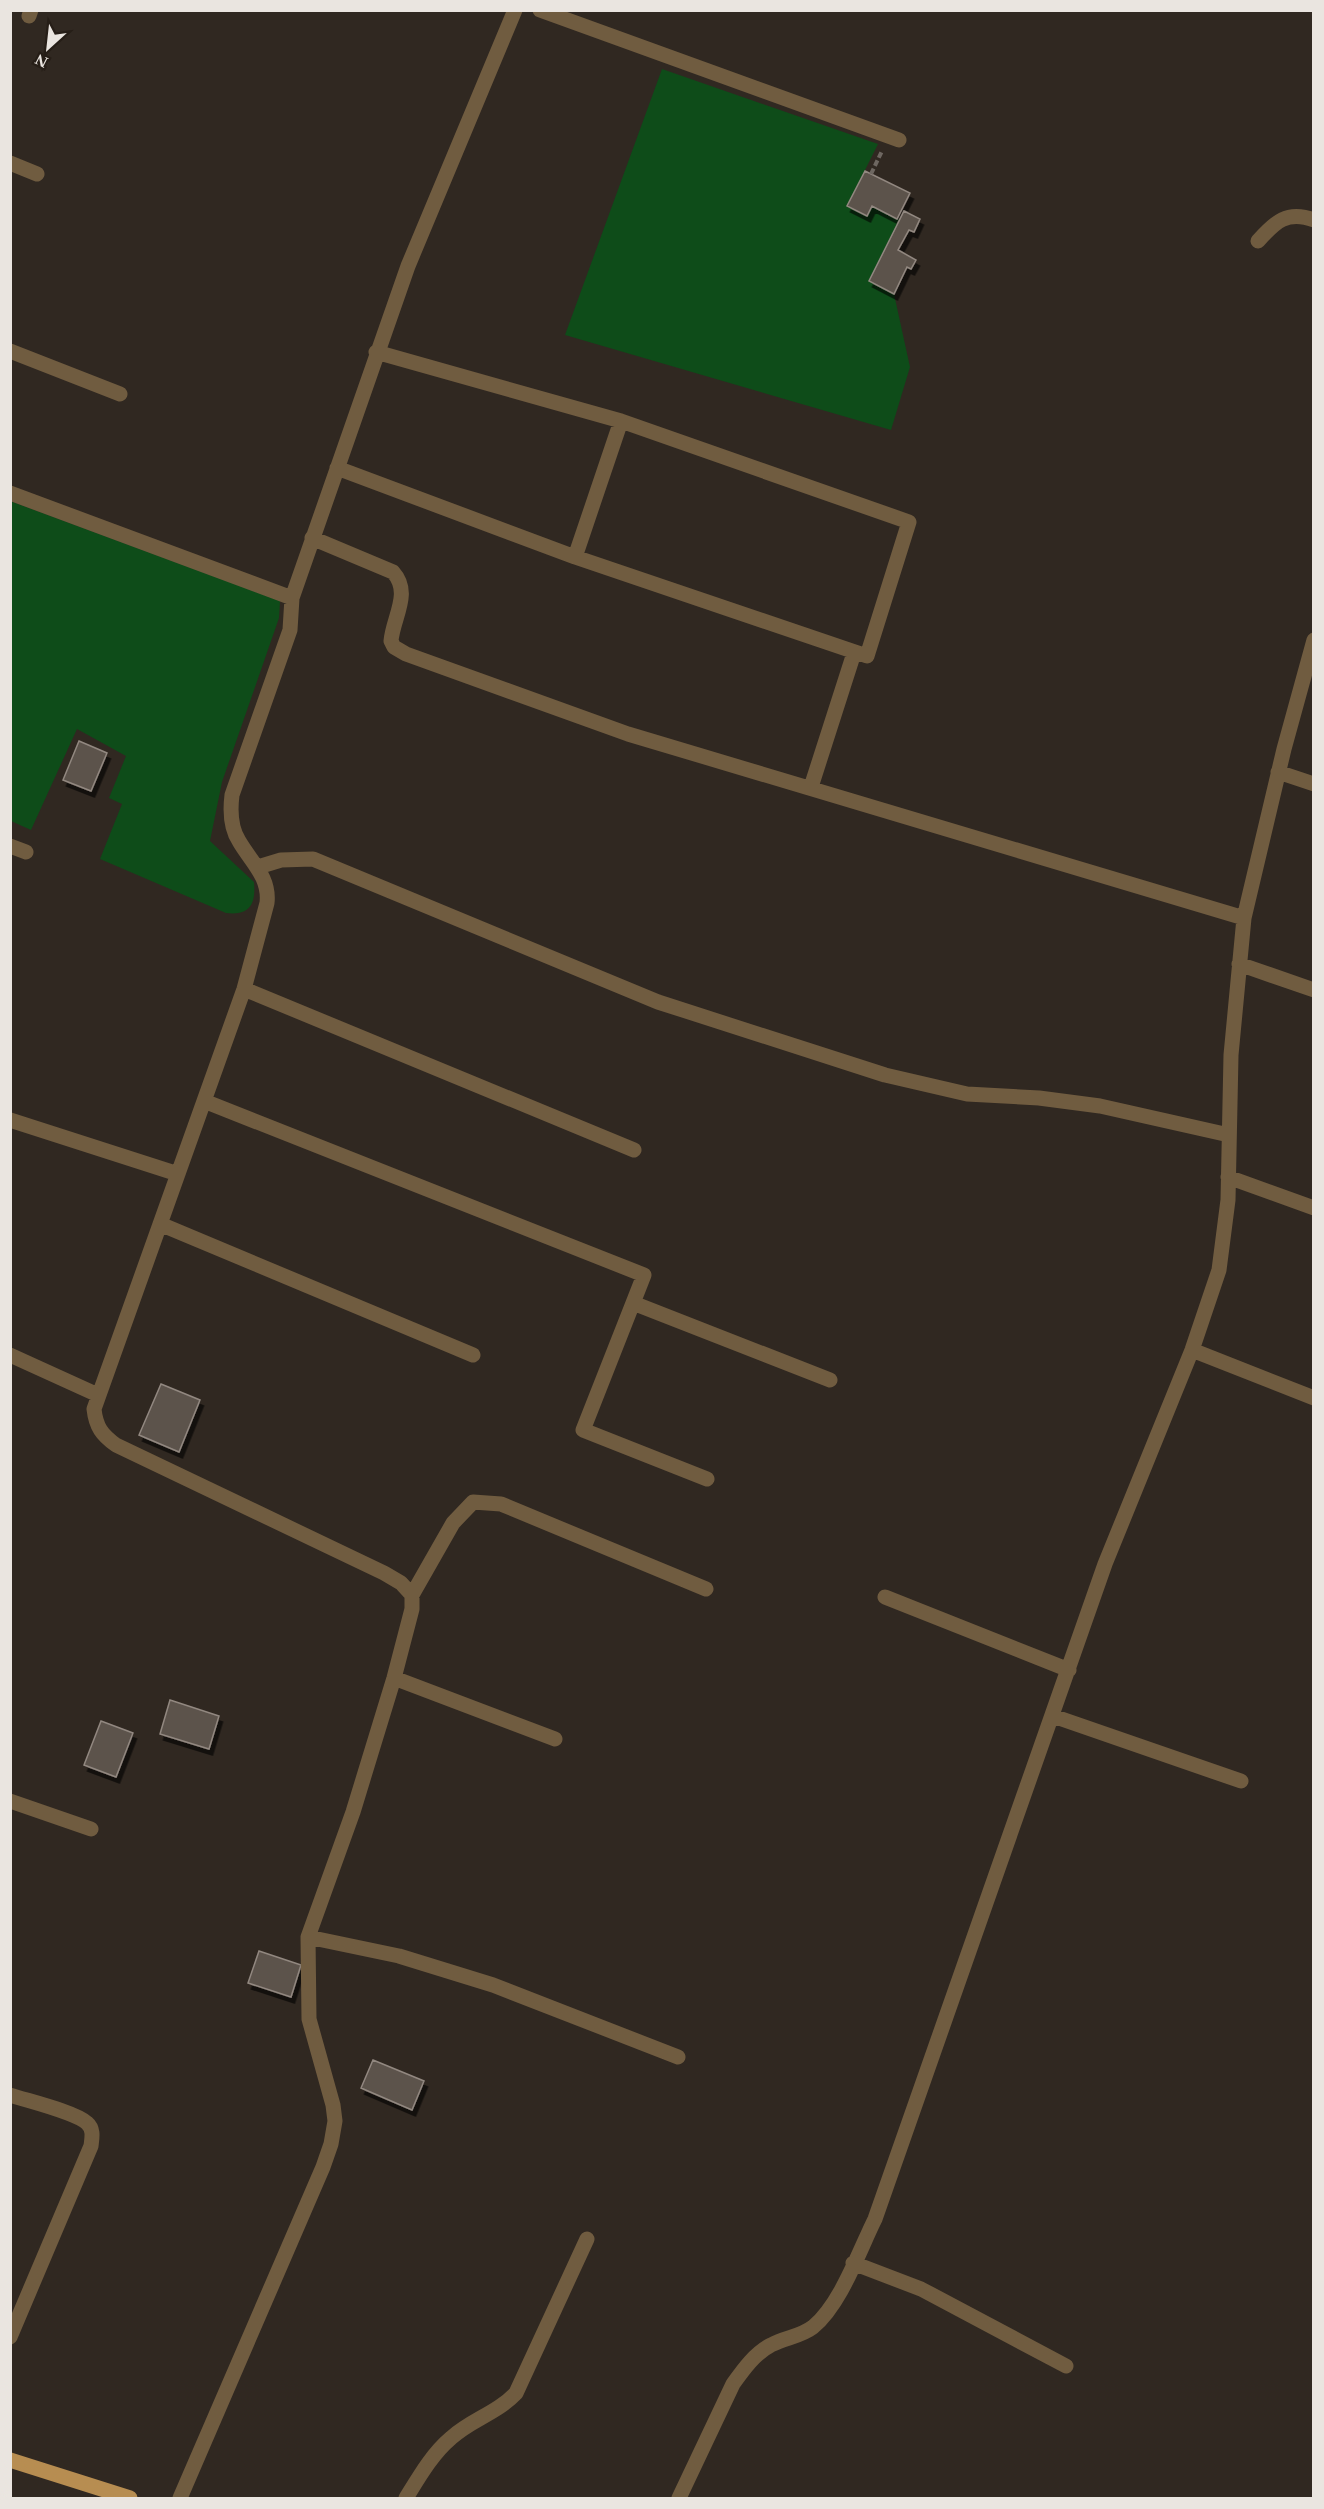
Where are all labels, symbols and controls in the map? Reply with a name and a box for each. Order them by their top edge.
north arrow [18,18,78,78]
text: N [32,51,50,71]

